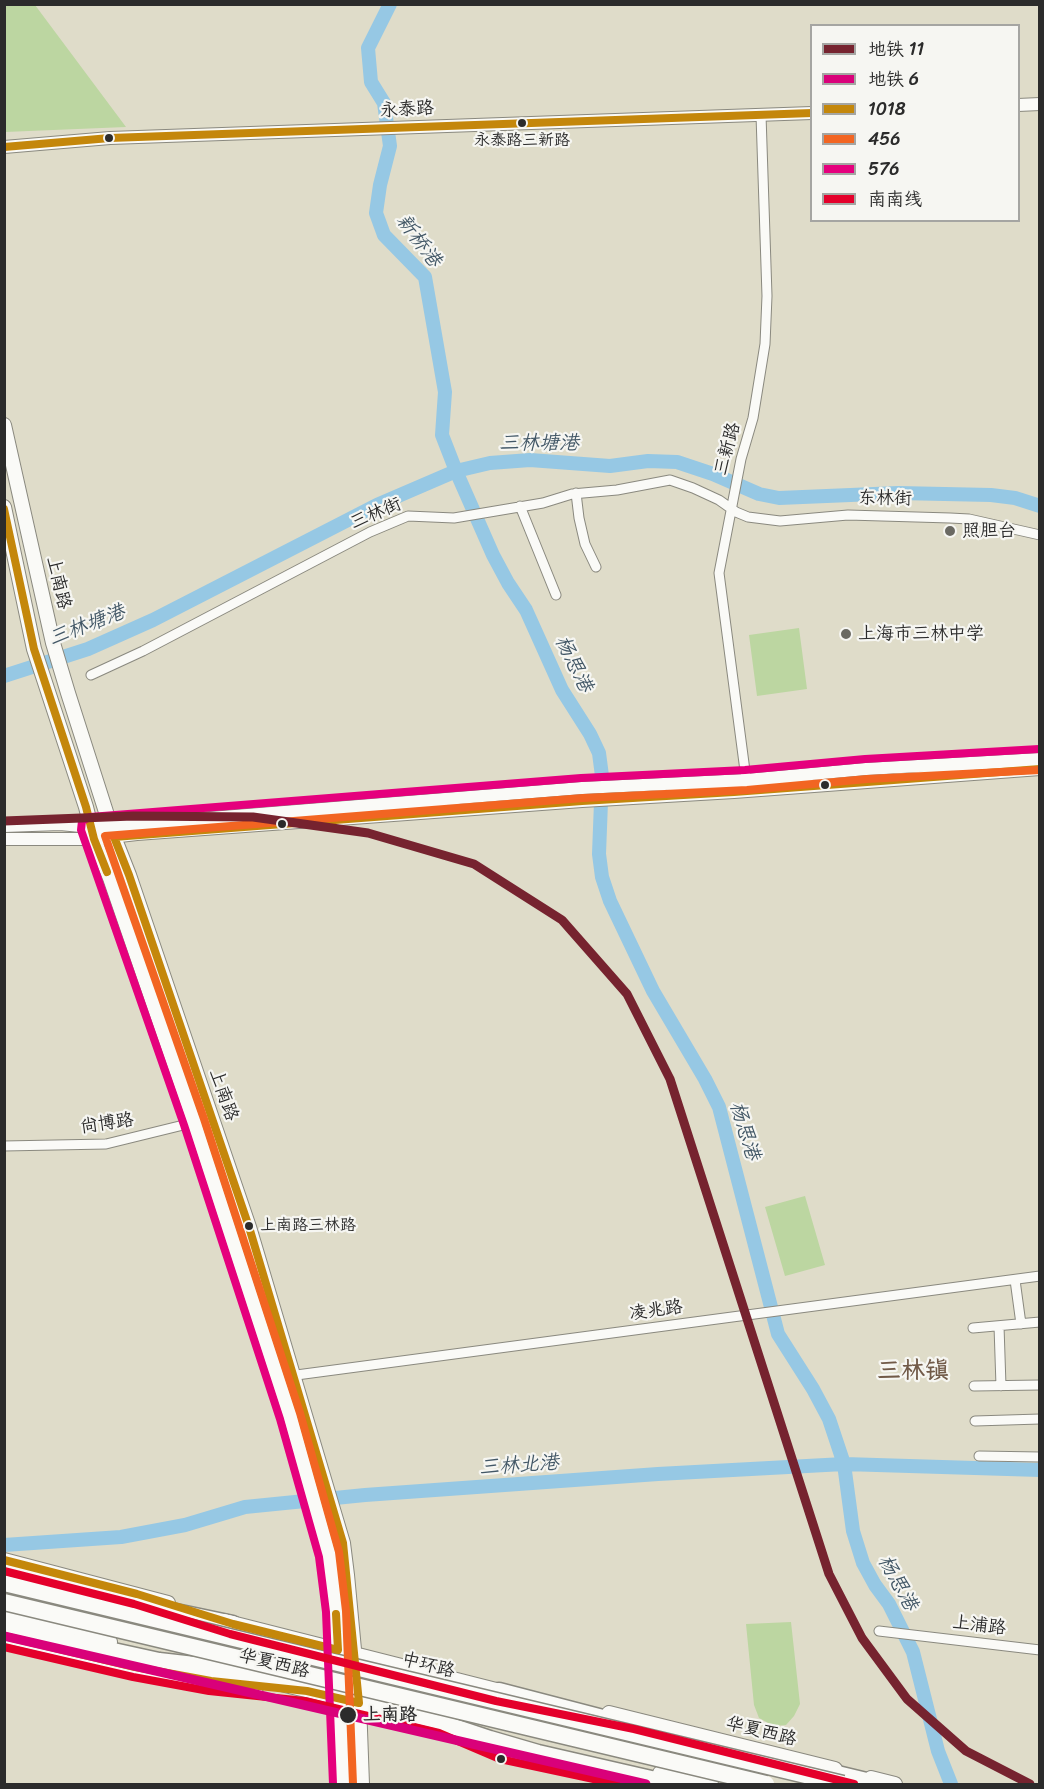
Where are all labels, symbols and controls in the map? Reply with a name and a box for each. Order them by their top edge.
legend [810,24,1020,222]
text: 地铁 11 [868,33,924,65]
text: 地铁 6 [868,63,919,95]
text: 1018 [868,93,906,125]
street label: 永泰路 [379,98,435,122]
marker: 永泰路三新路 [516,117,528,129]
text: 456 [868,123,900,155]
place label: 永泰路三新路 [474,131,570,151]
unlabelled marker [103,132,115,144]
text: 576 [868,153,900,185]
text: 南南线 [868,183,922,215]
water label: 新桥港 [390,210,446,272]
street label: 三新路 [711,420,745,478]
water label: 三林塘港 [499,432,579,456]
street label: 东林街 [858,488,912,510]
street label: 三林街 [347,494,405,534]
place label: 照胆台 [962,520,1016,542]
marker: 照胆台 [943,524,957,538]
street label: 上南路 [41,554,75,612]
water label: 三林塘港 [45,600,129,652]
place label: 上海市三林中学 [858,623,984,645]
marker: 上海市三林中学 [839,627,853,641]
water label: 杨思港 [549,632,597,696]
unlabelled marker [819,779,831,791]
unlabelled marker [276,818,288,830]
street label: 上南路 [204,1066,242,1124]
water label: 杨思港 [724,1099,764,1163]
street label: 尚博路 [79,1110,135,1138]
place label: 上南路三林路 [260,1216,356,1236]
marker: 上南路三林路 [243,1220,255,1232]
street label: 凌兆路 [628,1297,684,1325]
district label: 三林镇 [877,1358,949,1386]
water label: 三林北港 [478,1451,560,1481]
water label: 杨思港 [872,1551,922,1615]
street label: 上浦路 [951,1612,1007,1640]
street label: 华夏西路 [236,1645,312,1683]
street label: 中环路 [399,1649,457,1683]
place label: 上南路 [363,1704,417,1726]
marker: 上南路 [338,1705,358,1725]
street label: 华夏西路 [723,1713,799,1751]
unlabelled marker [495,1753,507,1765]

